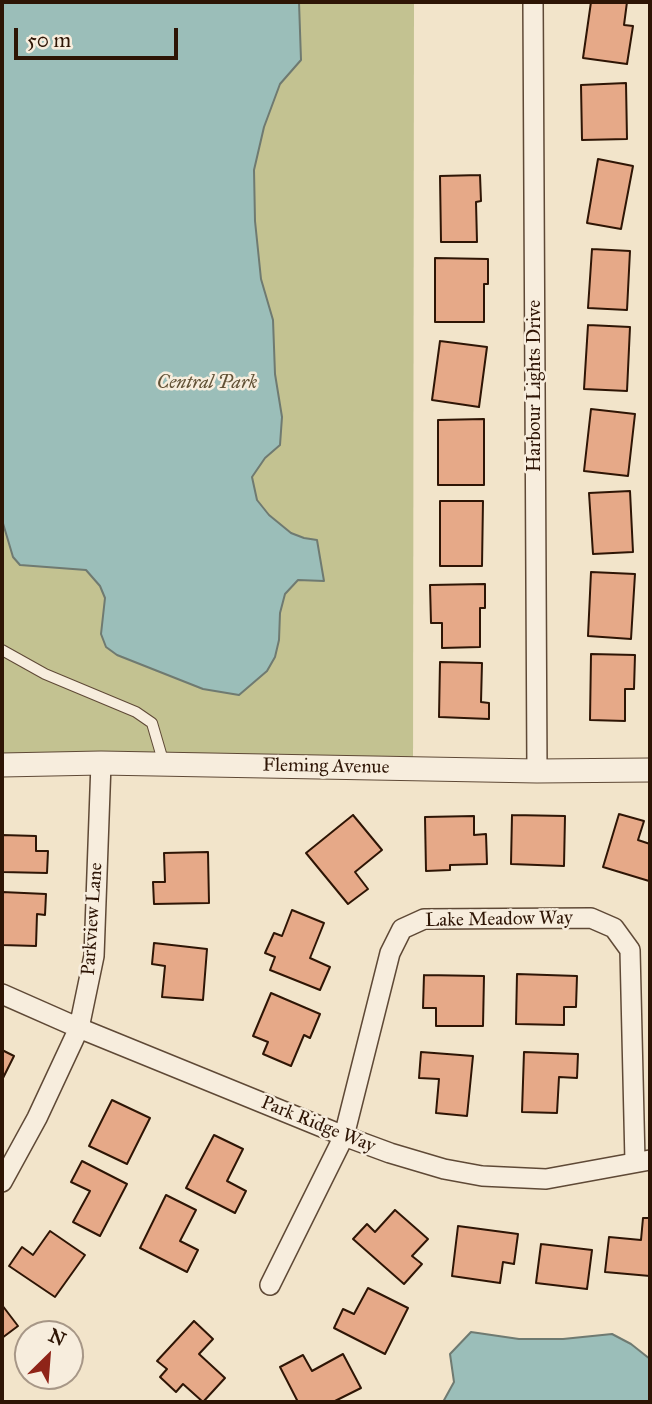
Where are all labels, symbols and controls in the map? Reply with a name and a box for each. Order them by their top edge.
scale bar [18,14,182,58]
text: 50 m [27,27,71,53]
street label: Harbour Lights Drive [524,300,546,472]
park label: Central Park [157,372,257,394]
street label: Fleming Avenue [262,754,390,780]
street label: Parkview Lane [78,862,108,976]
street label: Lake Meadow Way [425,907,573,933]
street label: Park Ridge Way [258,1092,378,1158]
north arrow [14,1320,84,1390]
text: N [45,1323,69,1351]

